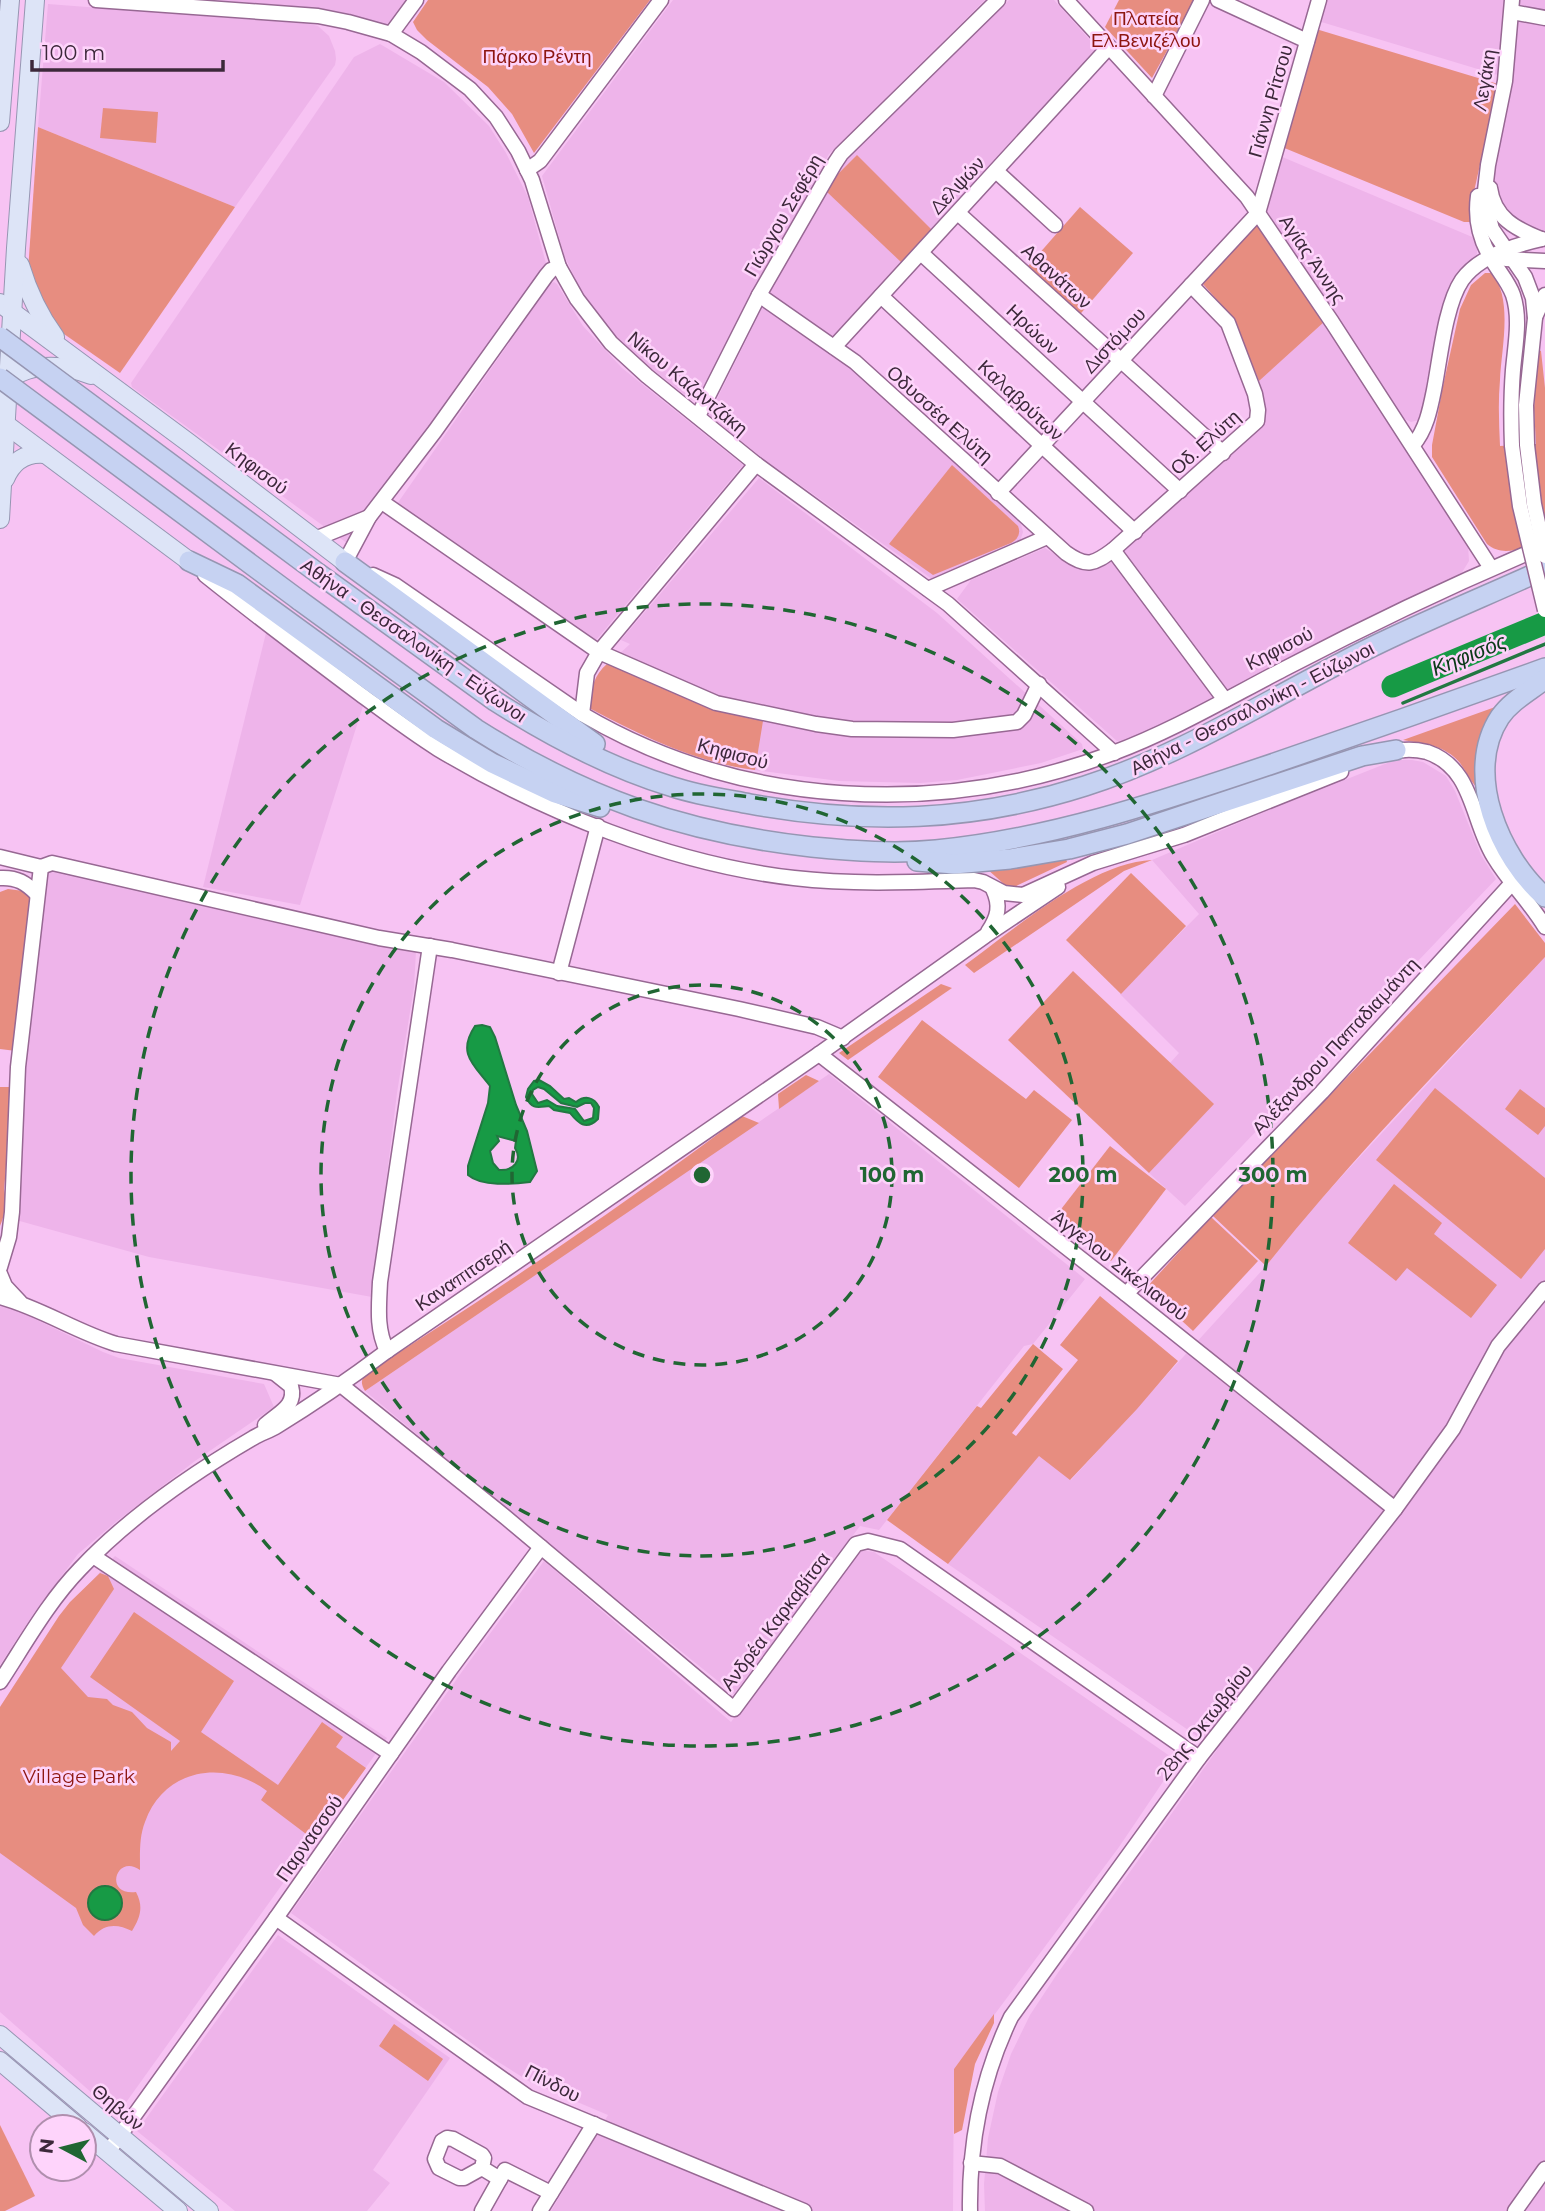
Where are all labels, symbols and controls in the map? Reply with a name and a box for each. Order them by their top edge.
park label: Πλατεία Ελ.Βενιζέλου [1091,7,1201,52]
scale bar [32,28,222,72]
text: 100 m [42,40,105,65]
street label: Γιάννη Ρίτσου [1243,42,1298,160]
park label: Πάρκο Ρέντη [482,45,592,68]
street label: Λεγάκη [1468,48,1501,113]
street label: Γιώργου Σεφέρη [739,150,828,280]
street label: Δελψών [925,152,990,219]
street label: Αγίας Άννης [1274,210,1351,308]
street label: Αθανάτων [1017,239,1096,314]
street label: Ηρώων [1002,299,1064,359]
street label: Διστόμου [1078,303,1151,378]
street label: Νίκου Καζαντζάκη [623,327,752,440]
street label: Καλαβρύτων [973,355,1068,446]
street label: Οδυσσέα Ελύτη [882,361,998,468]
street label: Οδ. Ελύτη [1166,405,1245,480]
street label: Κηφισού [221,437,293,499]
street label: Αθήνα - Θεσσαλονίκη - Εύζωνοι [296,553,531,727]
street label: Κηφισού [1242,622,1317,675]
water label: Κηφισός [1428,628,1511,681]
street label: Αθήνα - Θεσσαλονίκη - Εύζωνοι [1127,637,1378,780]
street label: Κηφισού [695,733,771,774]
street label: Αλέξανδρου Παπαδιαμάντη [1247,953,1424,1140]
text: 100 m [860,1162,924,1187]
text: 200 m [1049,1162,1117,1187]
text: 300 m [1238,1162,1307,1187]
centre of rings [690,1163,714,1187]
street label: Άγγελου Σικελιανού [1047,1205,1192,1326]
street label: Καναπιτσερή [411,1235,516,1316]
street label: Ανδρέα Καρκαβίτσα [716,1548,835,1695]
street label: 28ης Οκτωβρίου [1152,1660,1257,1785]
park label: Village Park [23,1765,136,1788]
street label: Παρνασσού [271,1791,348,1886]
street label: Πίνδου [521,2060,584,2107]
street label: Θηβών [87,2079,148,2136]
north arrow [28,2113,98,2183]
text: N [34,2137,59,2155]

